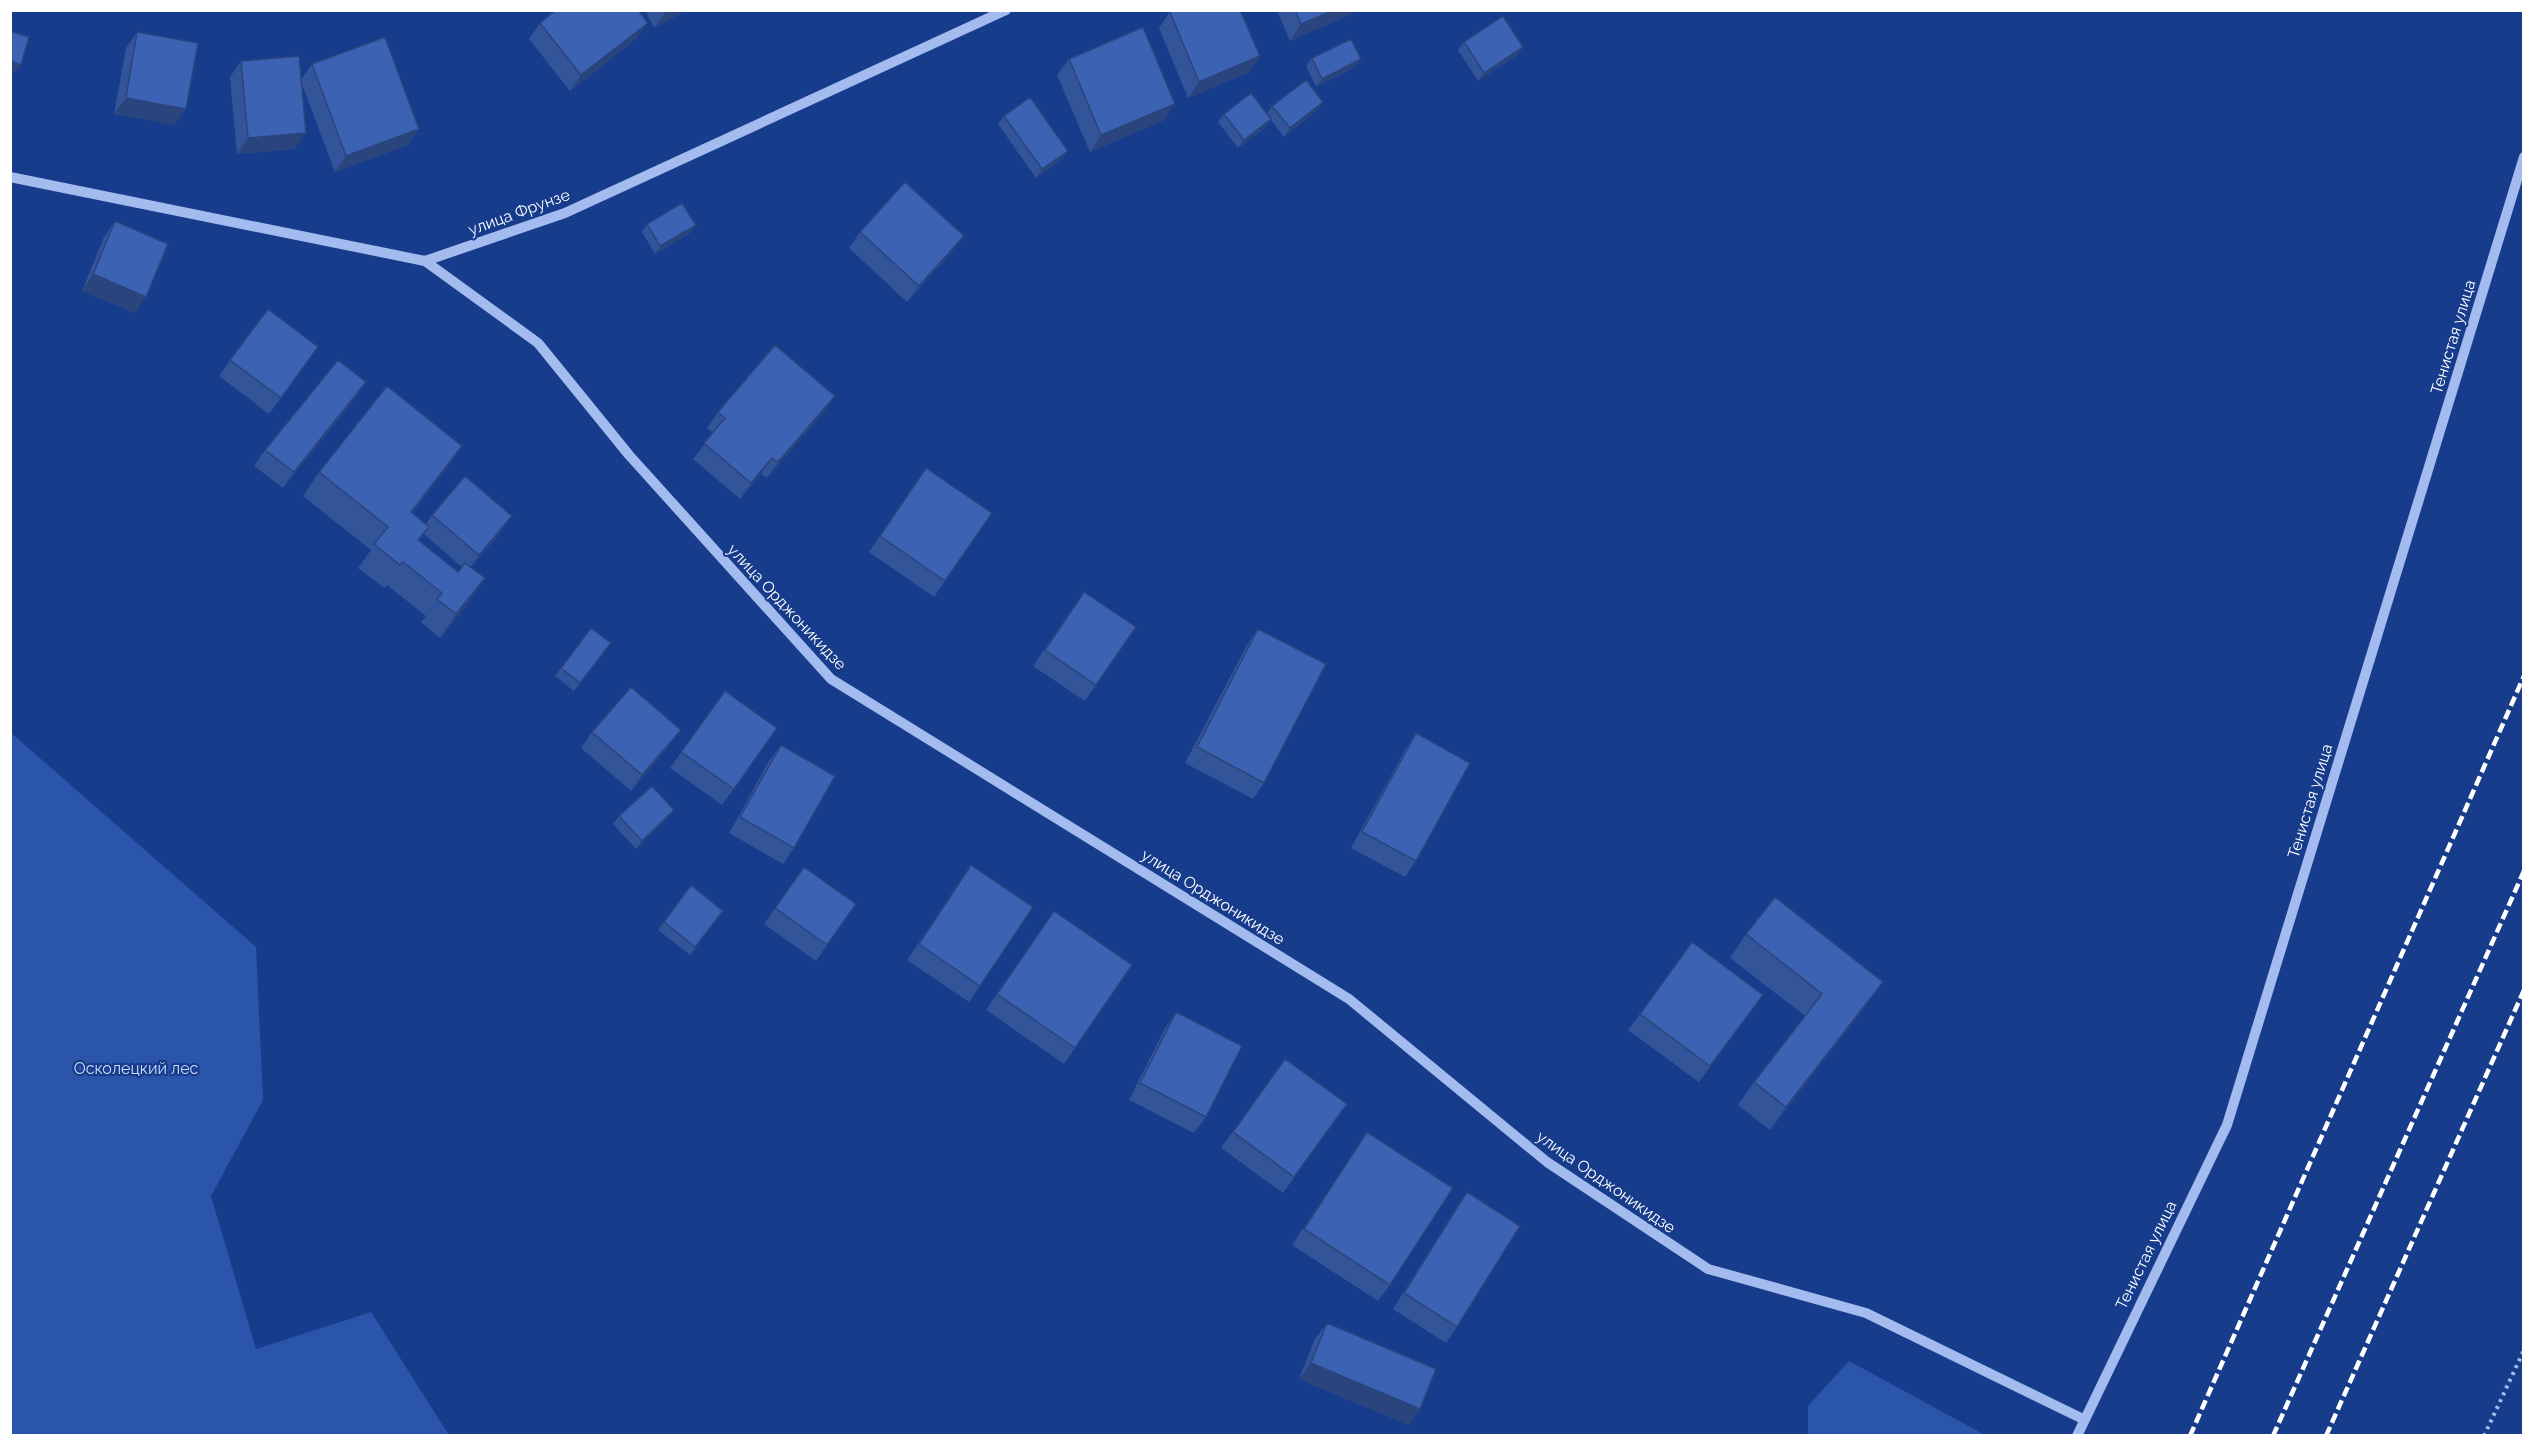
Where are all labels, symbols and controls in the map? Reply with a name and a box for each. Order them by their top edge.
street label: улица Фрунзе [466,185,572,239]
street label: Тенистая улица [2427,278,2479,396]
street label: улица Орджоникидзе [724,540,850,674]
street label: Тенистая улица [2284,742,2336,860]
street label: улица Орджоникидзе [1138,845,1288,949]
park label: Осколецкий лес [74,1059,199,1078]
street label: улица Орджоникидзе [1533,1127,1679,1237]
street label: Тенистая улица [2111,1198,2181,1312]

